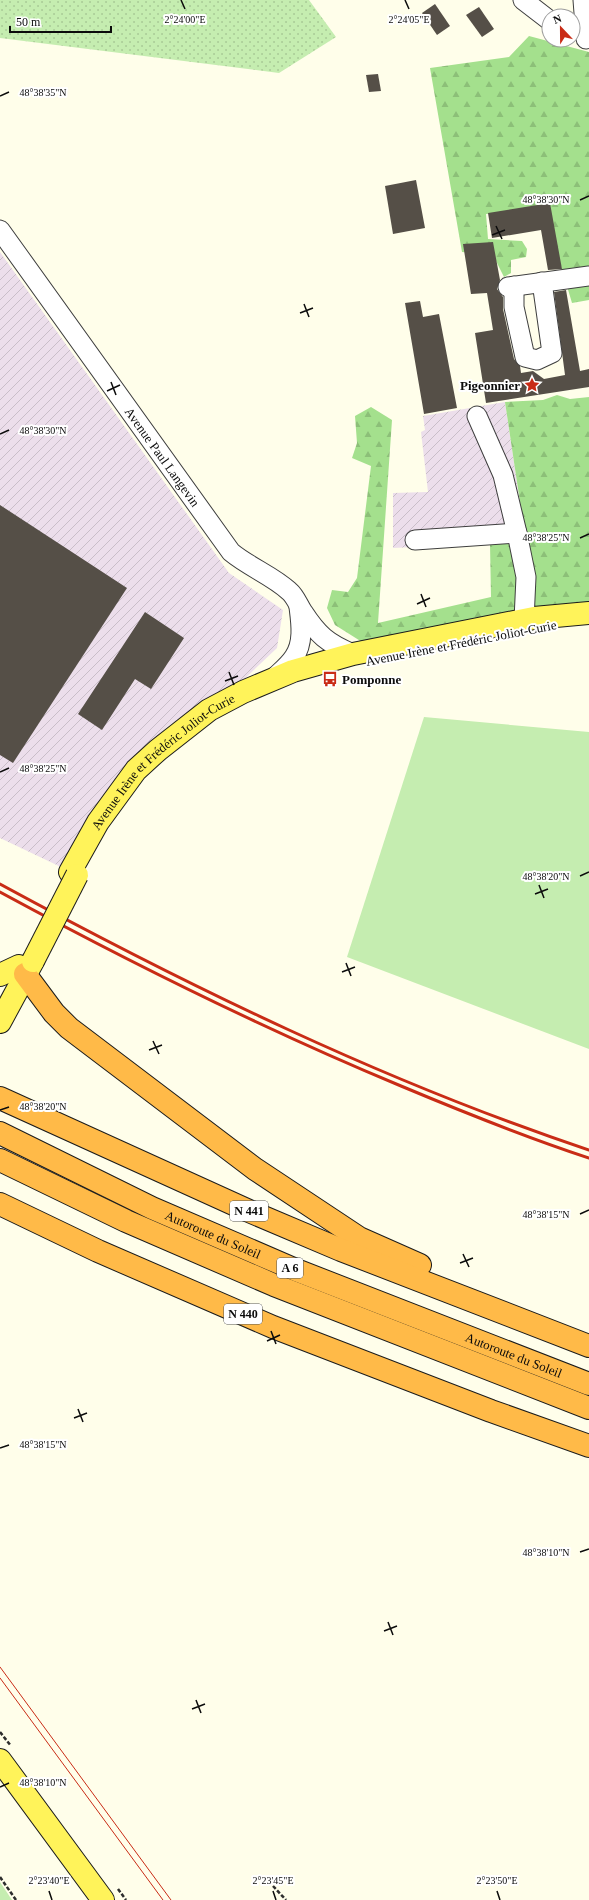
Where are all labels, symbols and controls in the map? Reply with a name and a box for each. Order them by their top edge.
scale bar [10,8,111,34]
north arrow [541,8,581,48]
text: N [551,12,563,26]
text: 2°24'00"E [165,14,206,25]
text: 2°24'05"E [389,14,430,25]
text: 50 m [16,15,41,29]
text: 48°38'35"N [19,87,67,98]
text: 48°38'30"N [522,194,570,205]
place icon: Pigeonnier [523,376,541,394]
place label: Pigeonnier [460,378,520,393]
street label: Avenue Paul Langevin [122,404,203,510]
text: 48°38'30"N [19,425,67,436]
text: 48°38'25"N [522,532,570,543]
street label: Avenue Irène et Frédéric Joliot-Curie [364,617,558,669]
bus stop icon: Pomponne [321,670,339,688]
place label: Pomponne [342,672,401,687]
street label: Avenue Irène et Frédéric Joliot-Curie [88,690,237,832]
text: 48°38'25"N [19,763,67,774]
text: 48°38'20"N [522,871,570,882]
text: 48°38'20"N [19,1101,67,1112]
road number: N 441 [230,1201,268,1221]
street label: Autoroute du Soleil [163,1207,264,1262]
text: 48°38'15"N [522,1209,570,1220]
road number: A 6 [277,1258,303,1278]
road number: N 440 [224,1304,262,1324]
street label: Autoroute du Soleil [463,1329,565,1380]
text: 48°38'15"N [19,1439,67,1450]
text: 48°38'10"N [522,1547,570,1558]
text: 48°38'10"N [19,1777,67,1788]
text: 2°23'40"E [29,1875,70,1886]
text: 2°23'45"E [253,1875,294,1886]
text: 2°23'50"E [477,1875,518,1886]

